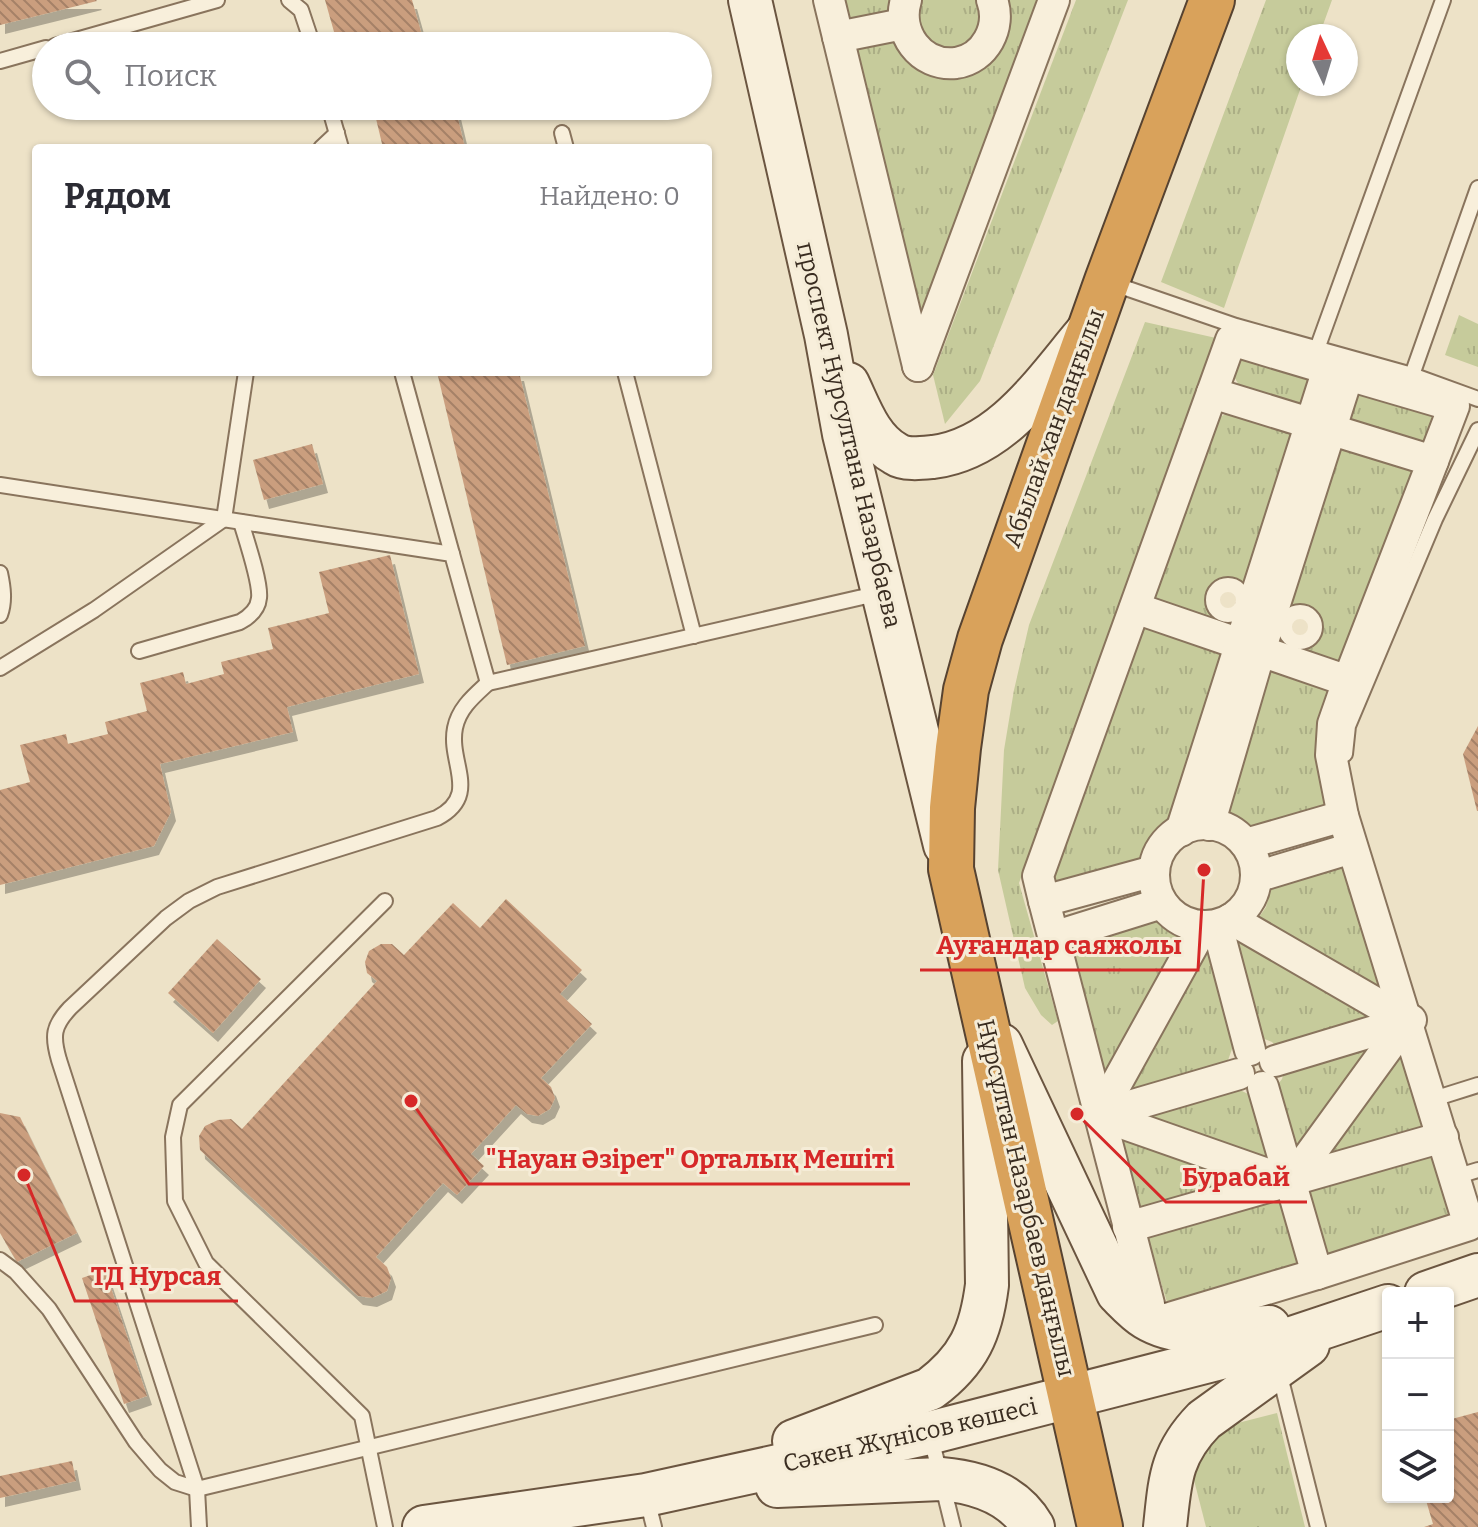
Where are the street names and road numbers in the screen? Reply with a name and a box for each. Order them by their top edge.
street label: проспект Нурсултана Назарбаева [791,239,907,631]
street label: Абылай хан даңғылы [998,305,1110,551]
street label: Нұрсұлтан Назарбаев даңғылы [971,1017,1081,1379]
street label: Сәкен Жүнісов көшесі [780,1392,1040,1478]

